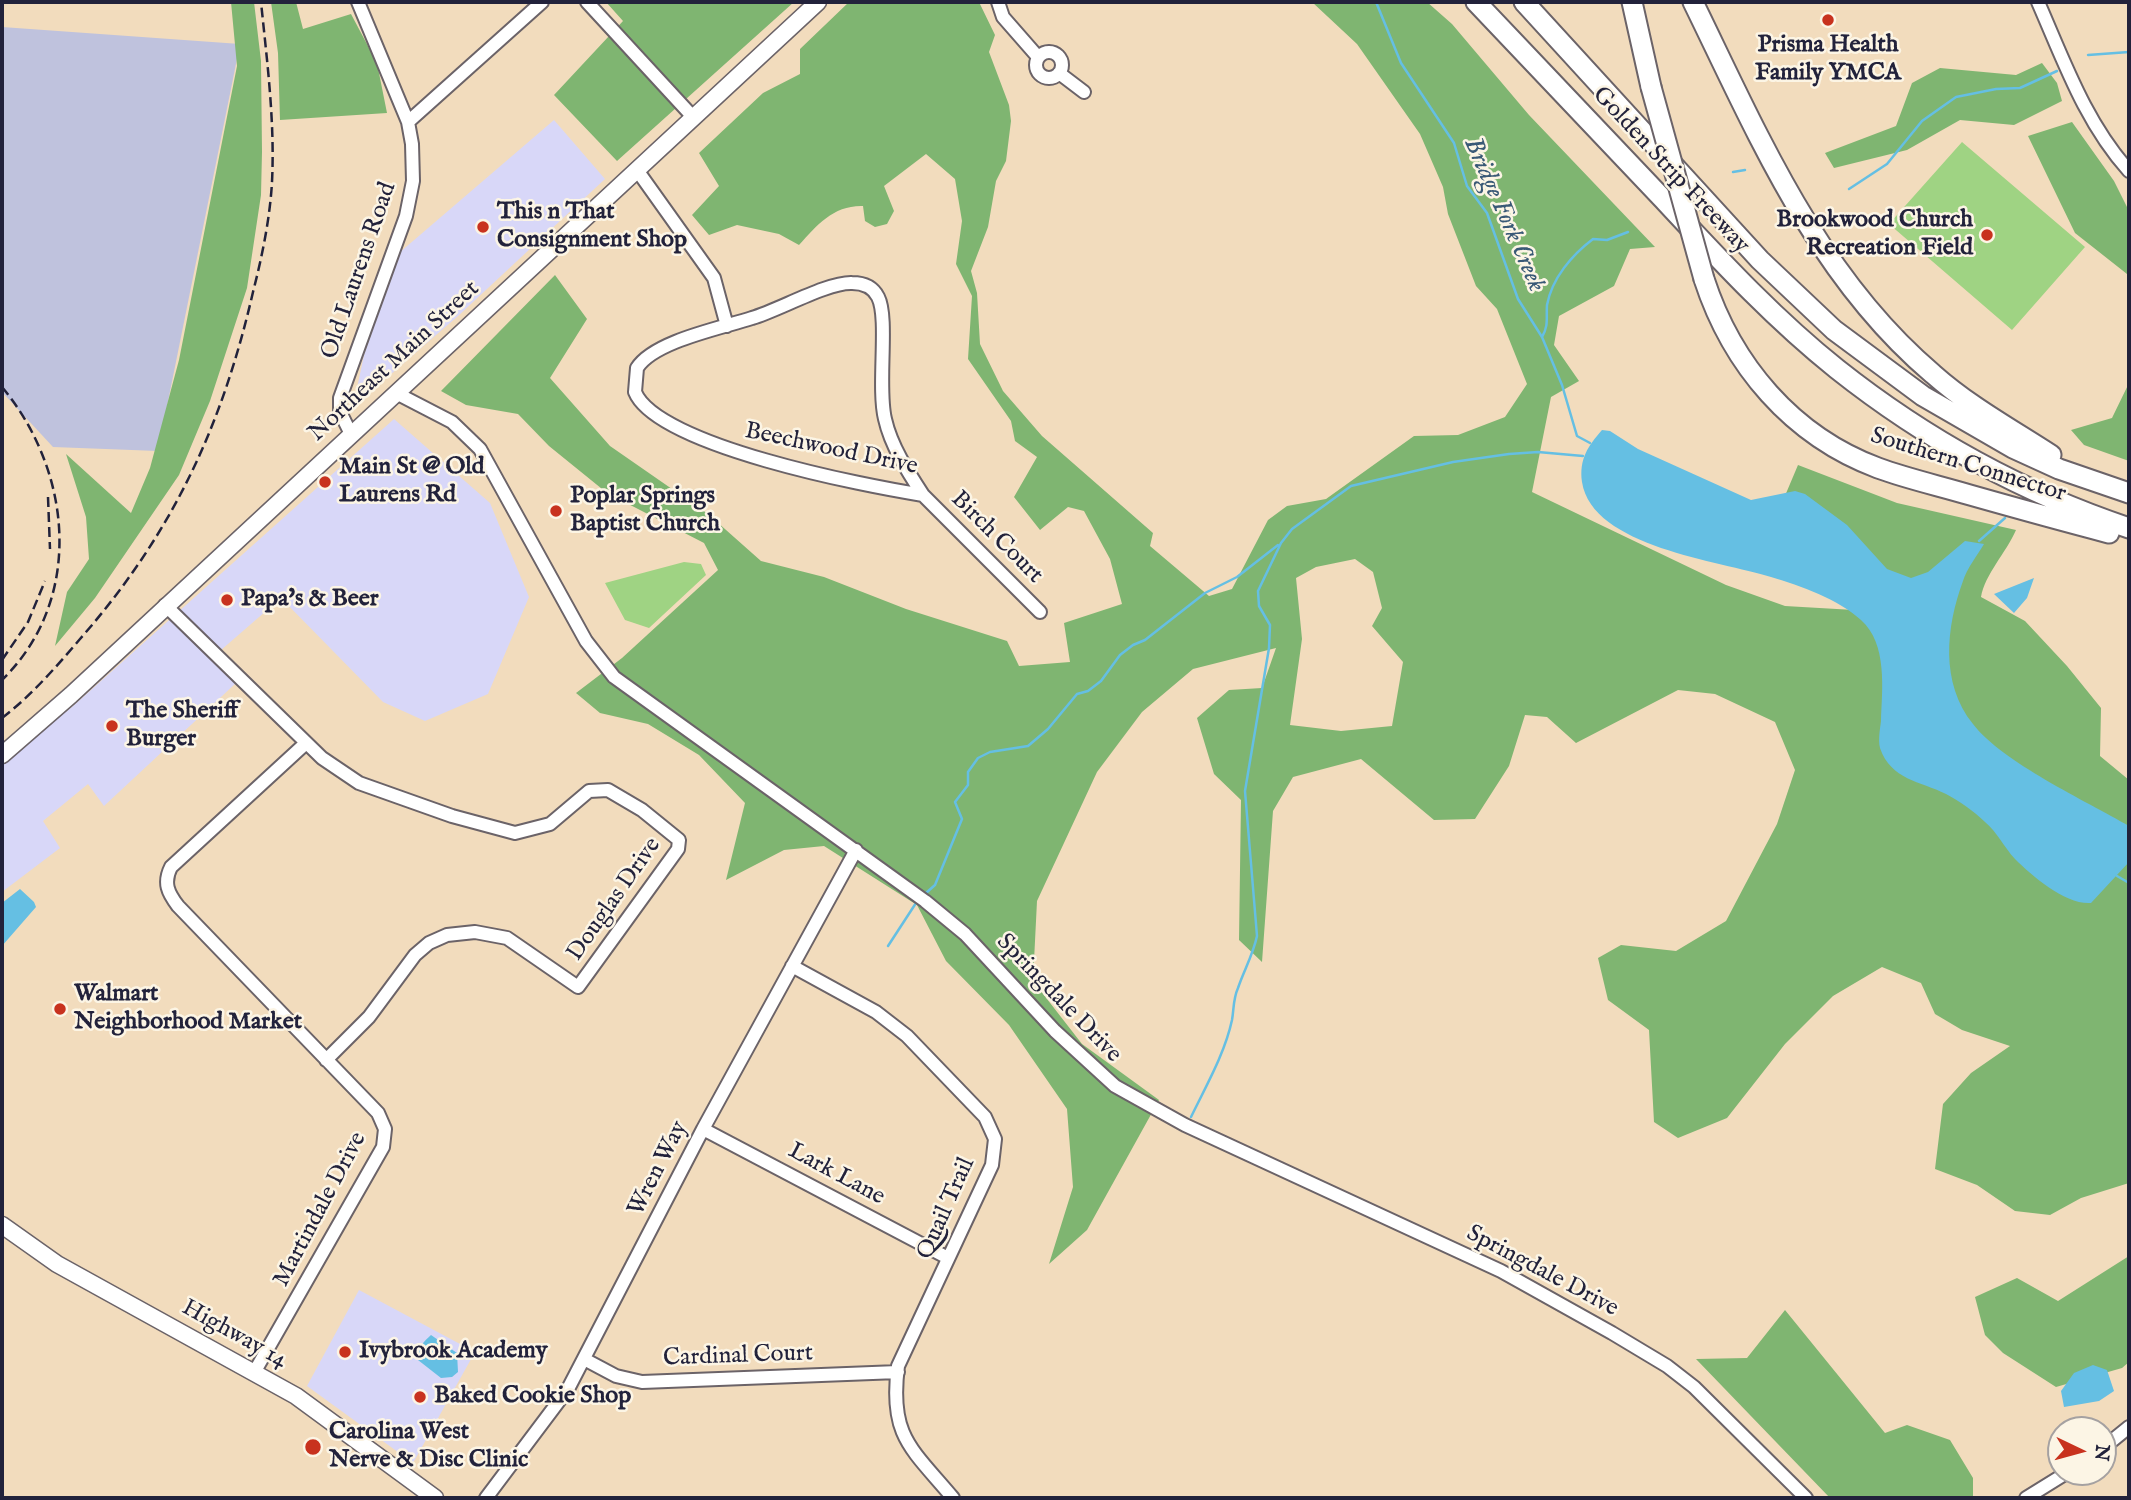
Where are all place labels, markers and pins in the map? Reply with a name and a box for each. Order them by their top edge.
marker: Prisma Health Family YMCA [1820,12,1836,28]
place label: Prisma Health Family YMCA [1755,32,1901,88]
place label: This n That Consignment Shop [497,199,687,255]
place label: Brookwood Church Recreation Field [1776,207,1973,263]
marker: This n That Consignment Shop [475,219,491,235]
marker: Brookwood Church Recreation Field [1979,227,1995,243]
place label: Main St @ Old Laurens Rd [339,454,485,510]
marker: Main St @ Old Laurens Rd [317,474,333,490]
place label: Poplar Springs Baptist Church [570,483,720,539]
marker: Poplar Springs Baptist Church [548,503,564,519]
place label: Papa's & Beer [241,586,379,614]
marker: Papa's & Beer [219,592,235,608]
place label: The Sheriff Burger [126,698,238,754]
marker: The Sheriff Burger [104,718,120,734]
place label: Walmart Neighborhood Market [74,981,302,1037]
marker: Walmart Neighborhood Market [52,1001,68,1017]
place label: Ivybrook Academy [359,1338,548,1366]
marker: Ivybrook Academy [337,1344,353,1360]
place label: Baked Cookie Shop [434,1383,631,1411]
marker: Baked Cookie Shop [412,1389,428,1405]
place label: Carolina West Nerve & Disc Clinic [329,1419,528,1475]
marker: Carolina West Nerve & Disc Clinic [303,1437,323,1457]

